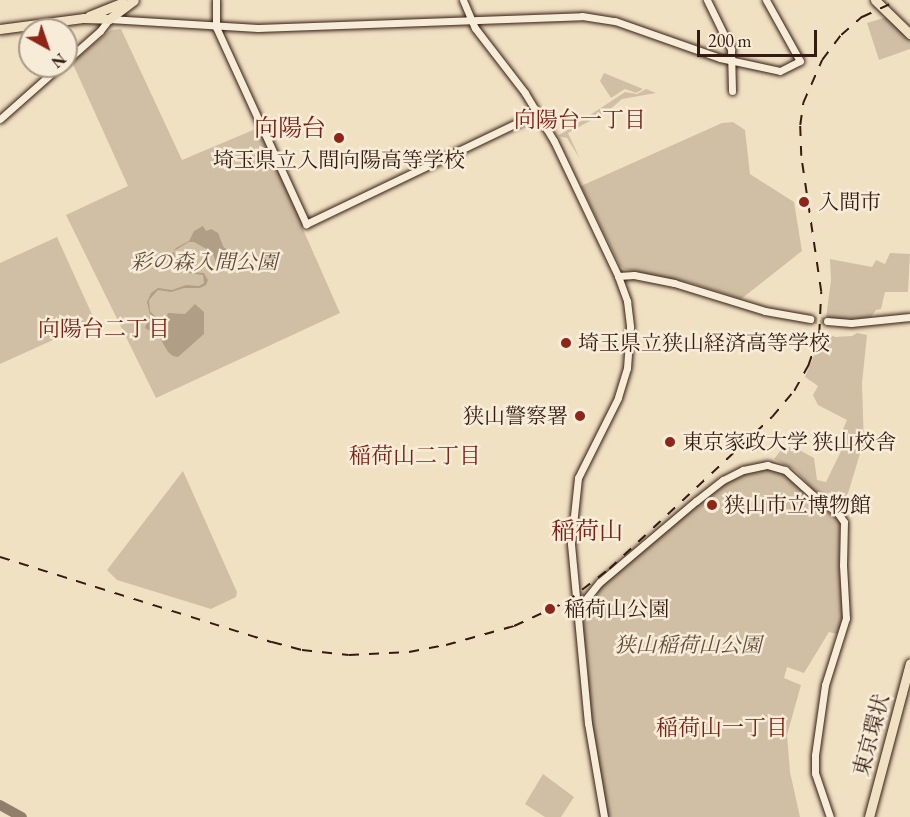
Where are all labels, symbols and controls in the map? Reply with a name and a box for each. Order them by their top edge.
north arrow [18,18,78,78]
scale bar [700,18,820,56]
text: 200 m [708,29,752,52]
text: N [47,48,70,73]
district label: 向陽台一丁目 [514,107,646,133]
district label: 向陽台 [254,114,326,142]
marker: 埼玉県立入間向陽高等学校 [332,131,346,145]
place label: 埼玉県立入間向陽高等学校 [213,147,465,173]
place label: 入間市 [818,189,881,215]
marker: 入間市 [795,193,813,211]
park label: 彩の森入間公園 [131,249,277,275]
district label: 向陽台二丁目 [38,316,170,342]
place label: 埼玉県立狭山経済高等学校 [578,330,830,356]
marker: 埼玉県立狭山経済高等学校 [559,336,573,350]
place label: 狭山警察署 [463,403,568,429]
marker: 狭山警察署 [573,409,587,423]
place label: 東京家政大学 狭山校舎 [682,429,896,455]
marker: 東京家政大学 狭山校舎 [663,435,677,449]
district label: 稲荷山二丁目 [349,443,481,469]
place label: 狭山市立博物館 [724,492,871,518]
marker: 狭山市立博物館 [705,498,719,512]
district label: 稲荷山 [551,517,623,545]
place label: 稲荷山公園 [564,596,669,622]
marker: 稲荷山公園 [541,600,559,618]
park label: 狭山稲荷山公園 [615,632,761,658]
street label: 東京環状 [848,691,894,779]
district label: 稲荷山一丁目 [656,715,788,741]

